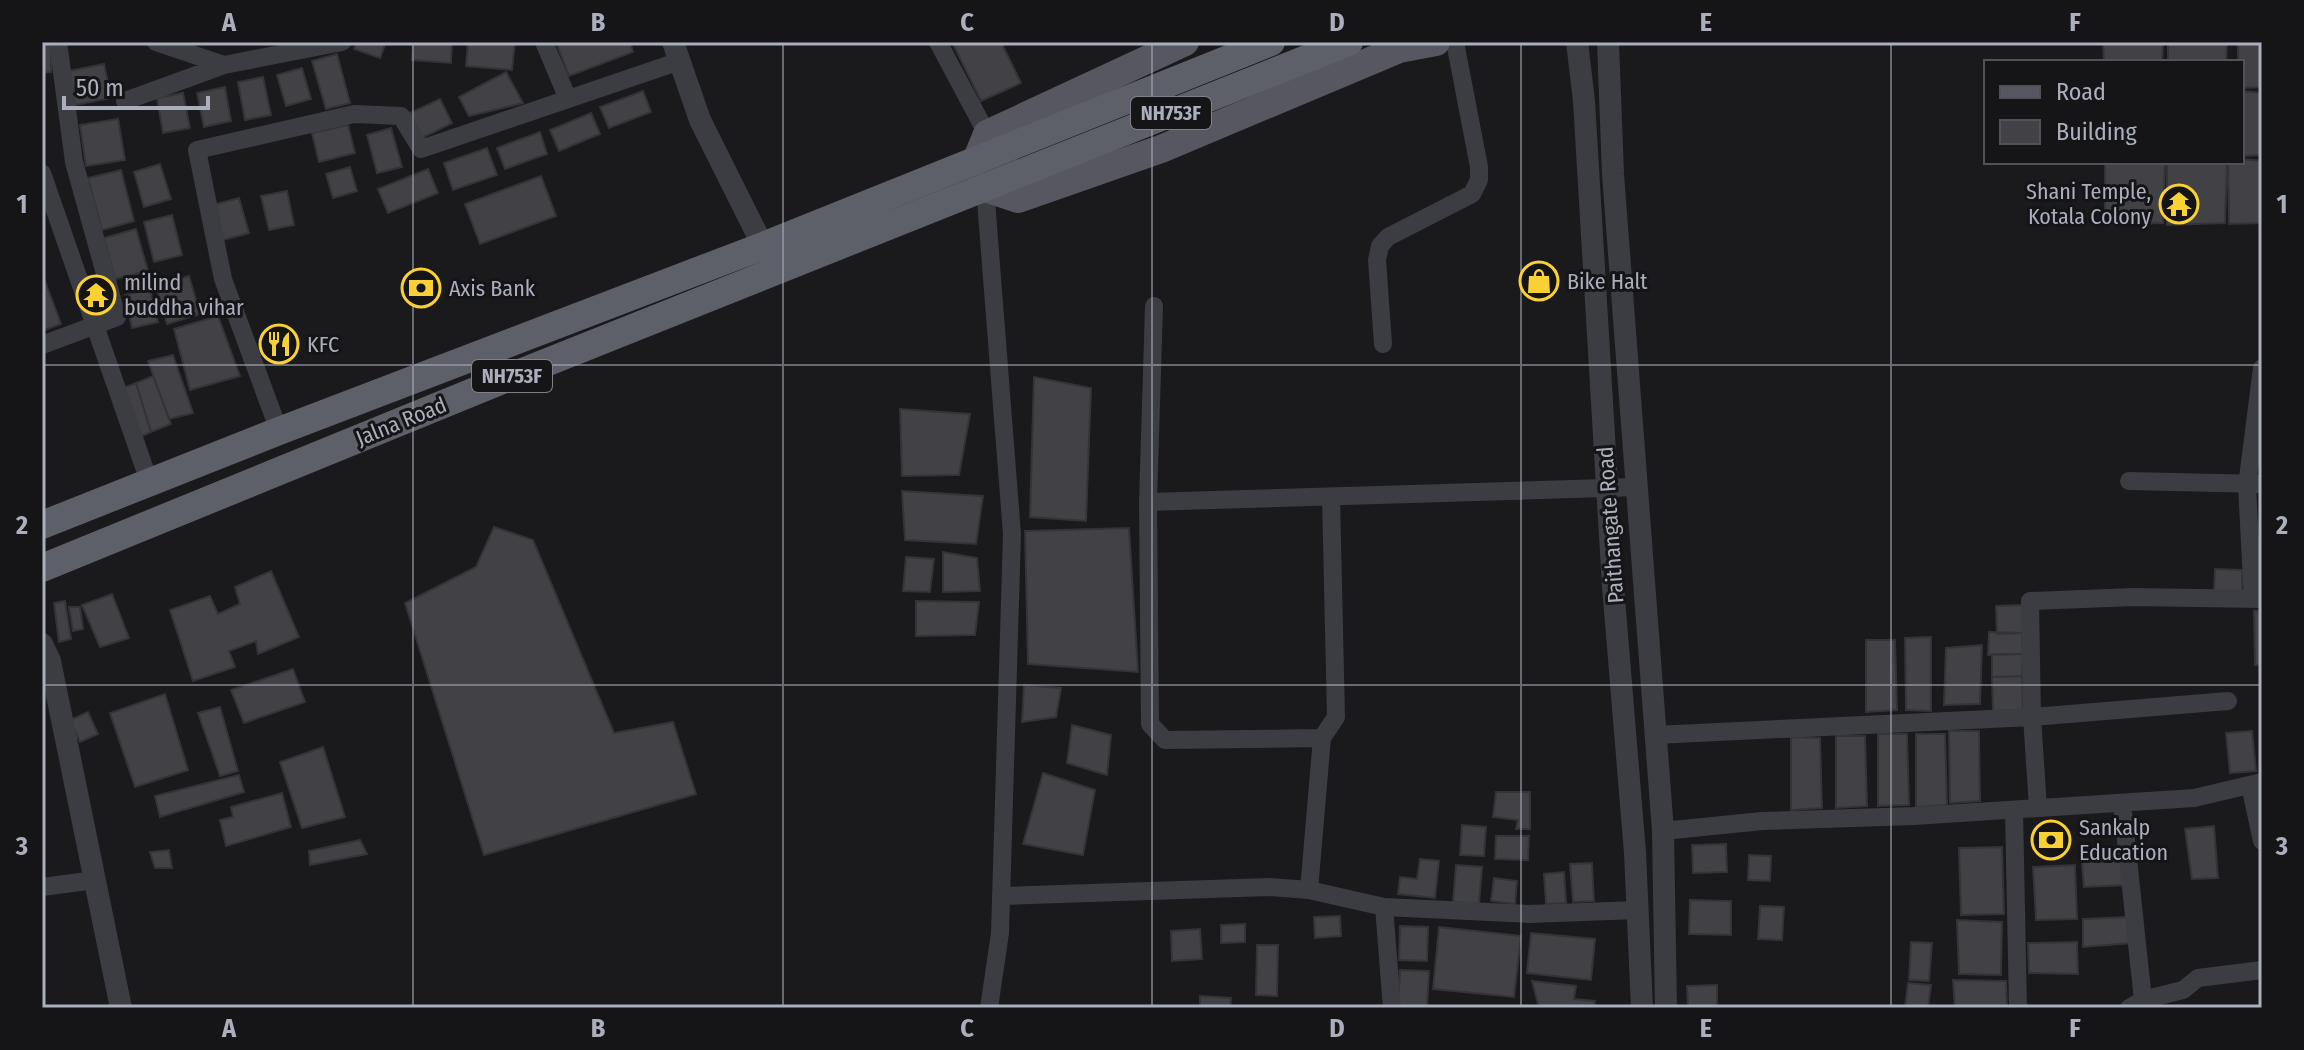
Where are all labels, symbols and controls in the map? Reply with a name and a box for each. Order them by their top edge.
text: A [221,7,237,38]
text: B [591,7,606,38]
text: C [960,7,974,38]
text: D [1329,7,1345,38]
text: E [1700,7,1712,38]
text: F [2069,7,2081,38]
scale bar [64,60,208,110]
legend [1984,60,2244,164]
text: 50 m [76,74,124,102]
text: Road [2056,78,2106,106]
road number: NH753F [1131,97,1211,129]
text: Building [2056,118,2138,146]
place label: Shani Temple, Kotala Colony [2026,178,2151,230]
temple icon: Shani Temple, Kotala Colony [2158,183,2200,225]
text: 1 [17,189,28,220]
text: 1 [2277,189,2288,220]
shop icon: Bike Halt [1518,260,1560,302]
bank icon: Axis Bank [400,267,442,309]
place label: Bike Halt [1567,268,1648,295]
place label: milind buddha vihar [124,269,244,321]
temple icon: milind buddha vihar [75,274,117,316]
place label: Axis Bank [449,275,536,302]
restaurant icon: KFC [258,323,300,365]
place label: KFC [307,331,339,358]
road number: NH753F [472,360,552,392]
street label: Jalna Road [352,391,451,452]
street label: Paithangate Road [1592,446,1629,604]
text: 2 [15,510,28,541]
text: 2 [2275,510,2288,541]
place label: Sankalp Education [2079,814,2168,866]
bank icon: Sankalp Education [2030,819,2072,861]
text: 3 [15,831,28,862]
text: 3 [2275,831,2288,862]
text: A [221,1013,237,1044]
text: B [591,1013,606,1044]
text: C [960,1013,974,1044]
text: D [1329,1013,1345,1044]
text: E [1700,1013,1712,1044]
text: F [2069,1013,2081,1044]

